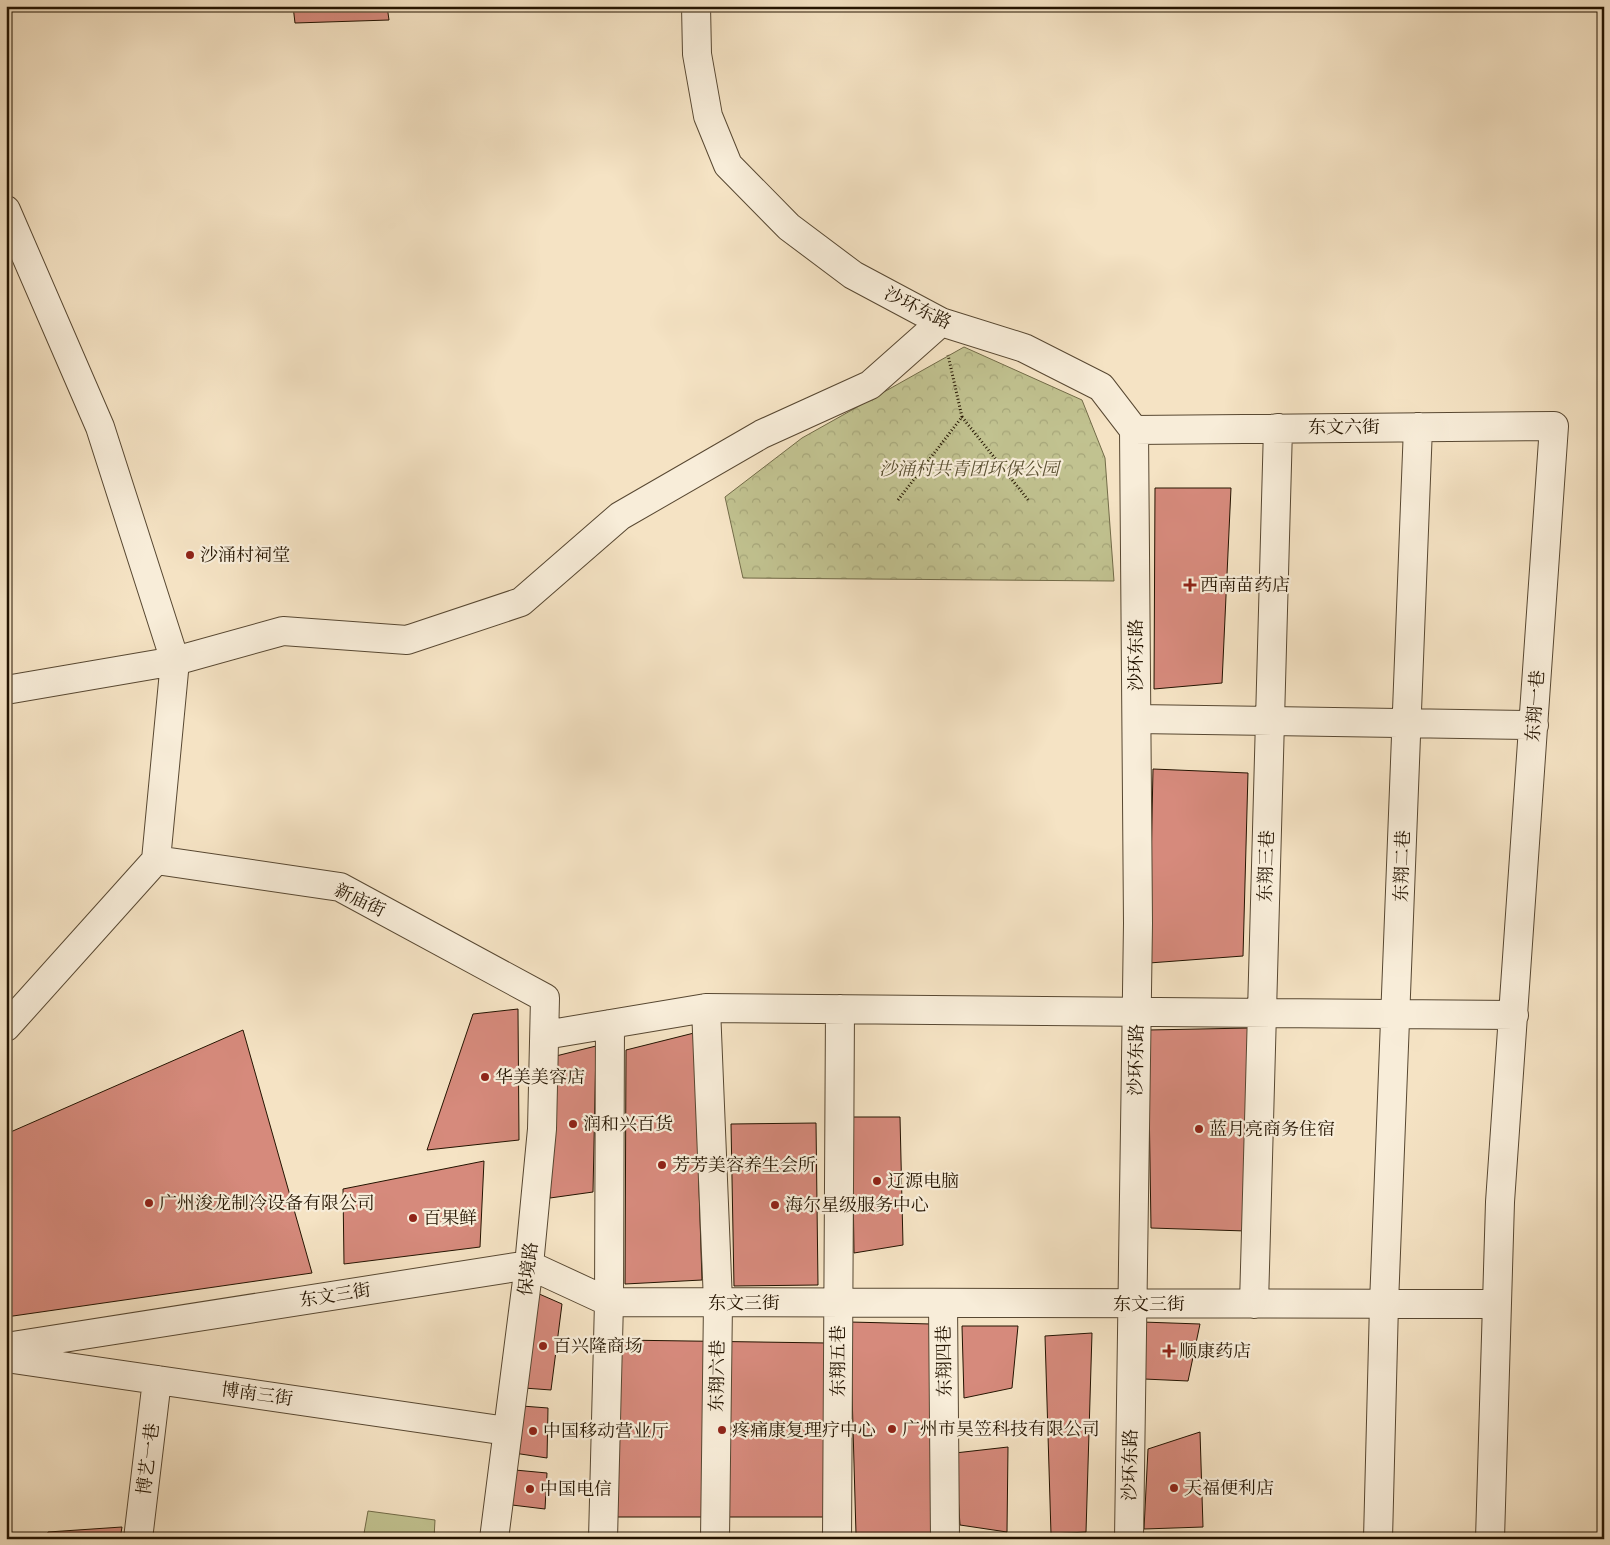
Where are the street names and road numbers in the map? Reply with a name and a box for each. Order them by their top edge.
street label: 沙环东路 [880,280,956,335]
street label: 东文六街 [1308,413,1380,440]
street label: 沙环东路 [1122,619,1149,691]
street label: 东翔一巷 [1519,669,1550,743]
street label: 东翔三巷 [1251,830,1280,902]
street label: 东翔二巷 [1387,830,1416,902]
street label: 新庙街 [330,876,390,923]
street label: 沙环东路 [1121,1024,1150,1096]
street label: 保境路 [511,1240,544,1297]
street label: 东文三街 [297,1276,373,1313]
street label: 东文三街 [708,1289,780,1316]
street label: 东文三街 [1113,1290,1185,1317]
street label: 东翔五巷 [824,1325,851,1397]
street label: 东翔四巷 [929,1325,958,1397]
street label: 东翔六巷 [702,1340,731,1412]
street label: 博南三街 [220,1375,295,1412]
street label: 博艺一巷 [130,1422,165,1496]
street label: 沙环东路 [1115,1429,1144,1501]

